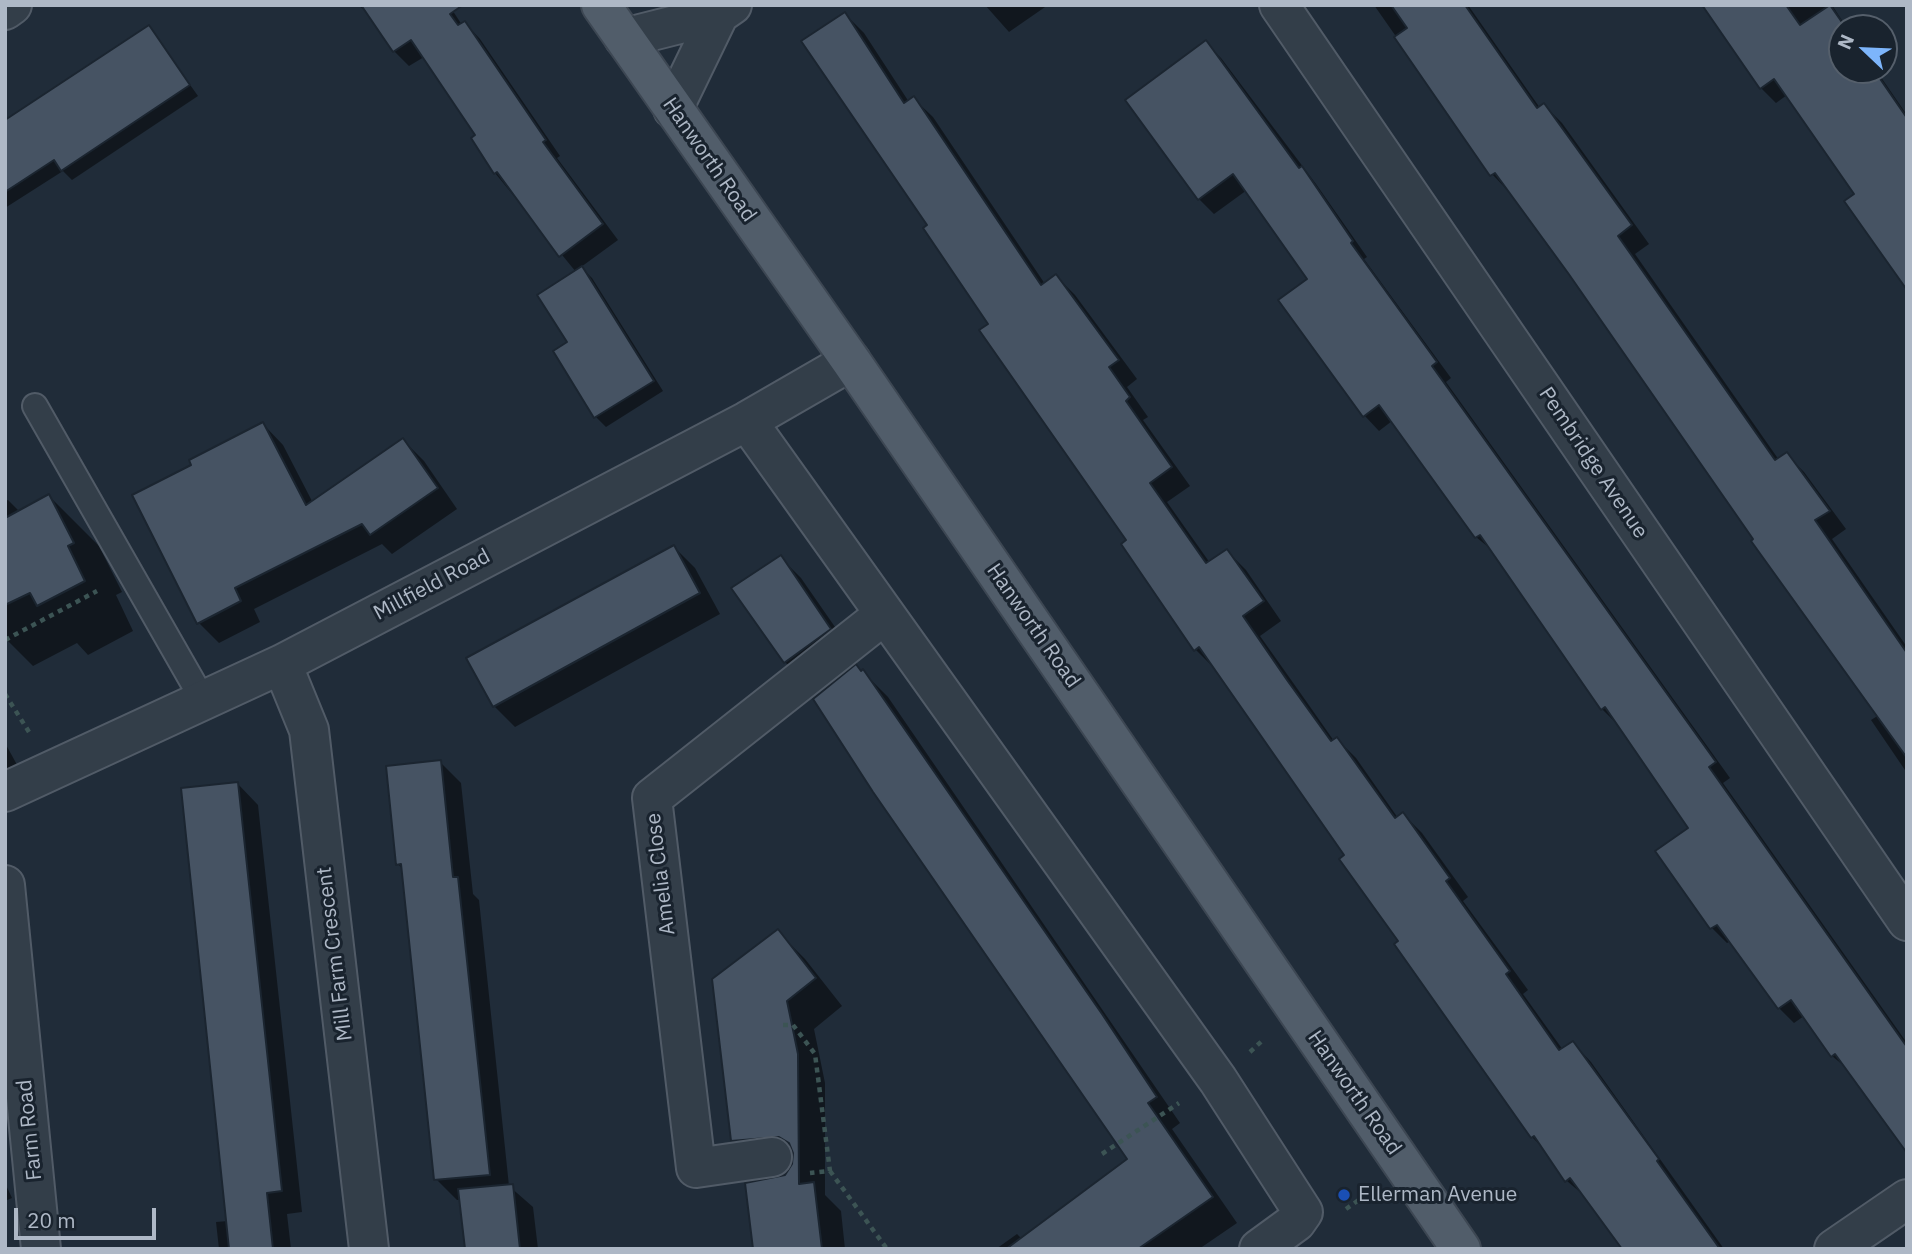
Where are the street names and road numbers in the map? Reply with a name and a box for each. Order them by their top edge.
street label: Hanworth Road [657,93,761,227]
street label: Pembridge Avenue [1533,383,1653,543]
street label: Millfield Road [369,544,495,626]
street label: Hanworth Road [981,559,1085,693]
street label: Amelia Close [641,812,681,936]
street label: Mill Farm Crescent [312,865,358,1043]
street label: Hanworth Road [1302,1026,1406,1160]
street label: Farm Road [12,1078,48,1182]

